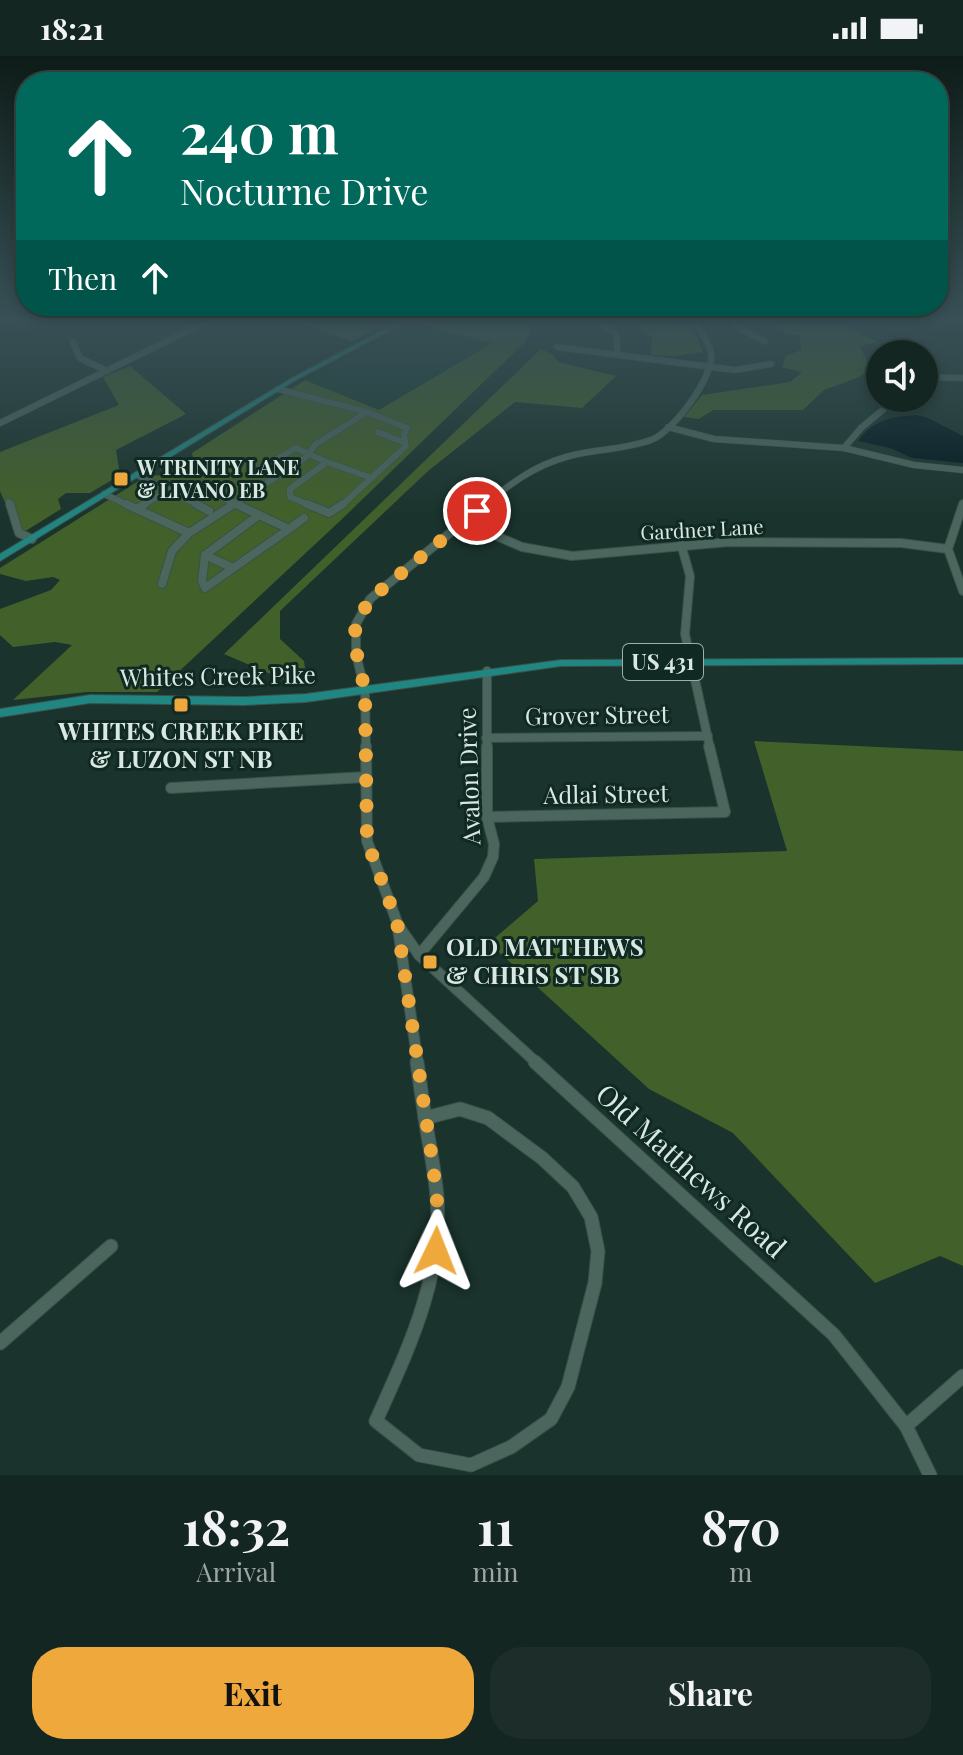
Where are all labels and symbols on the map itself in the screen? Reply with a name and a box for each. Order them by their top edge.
place label: W TRINITY LANE & LIVANO EB [136,453,299,503]
marker: W TRINITY LANE & LIVANO EB [112,470,130,488]
pin [443,477,511,545]
street label: Gardner Lane [640,512,764,545]
road number: US 431 [623,644,703,680]
street label: Whites Creek Pike [119,657,316,693]
marker: WHITES CREEK PIKE & LUZON ST NB [172,696,190,714]
street label: Grover Street [525,697,670,731]
street label: Avalon Drive [450,707,486,846]
place label: WHITES CREEK PIKE & LUZON ST NB [57,714,304,774]
street label: Adlai Street [542,776,669,810]
place label: OLD MATTHEWS & CHRIS ST SB [446,930,644,990]
marker: OLD MATTHEWS & CHRIS ST SB [421,953,439,971]
street label: Old Matthews Road [589,1075,795,1265]
position arrow [394,1209,478,1293]

